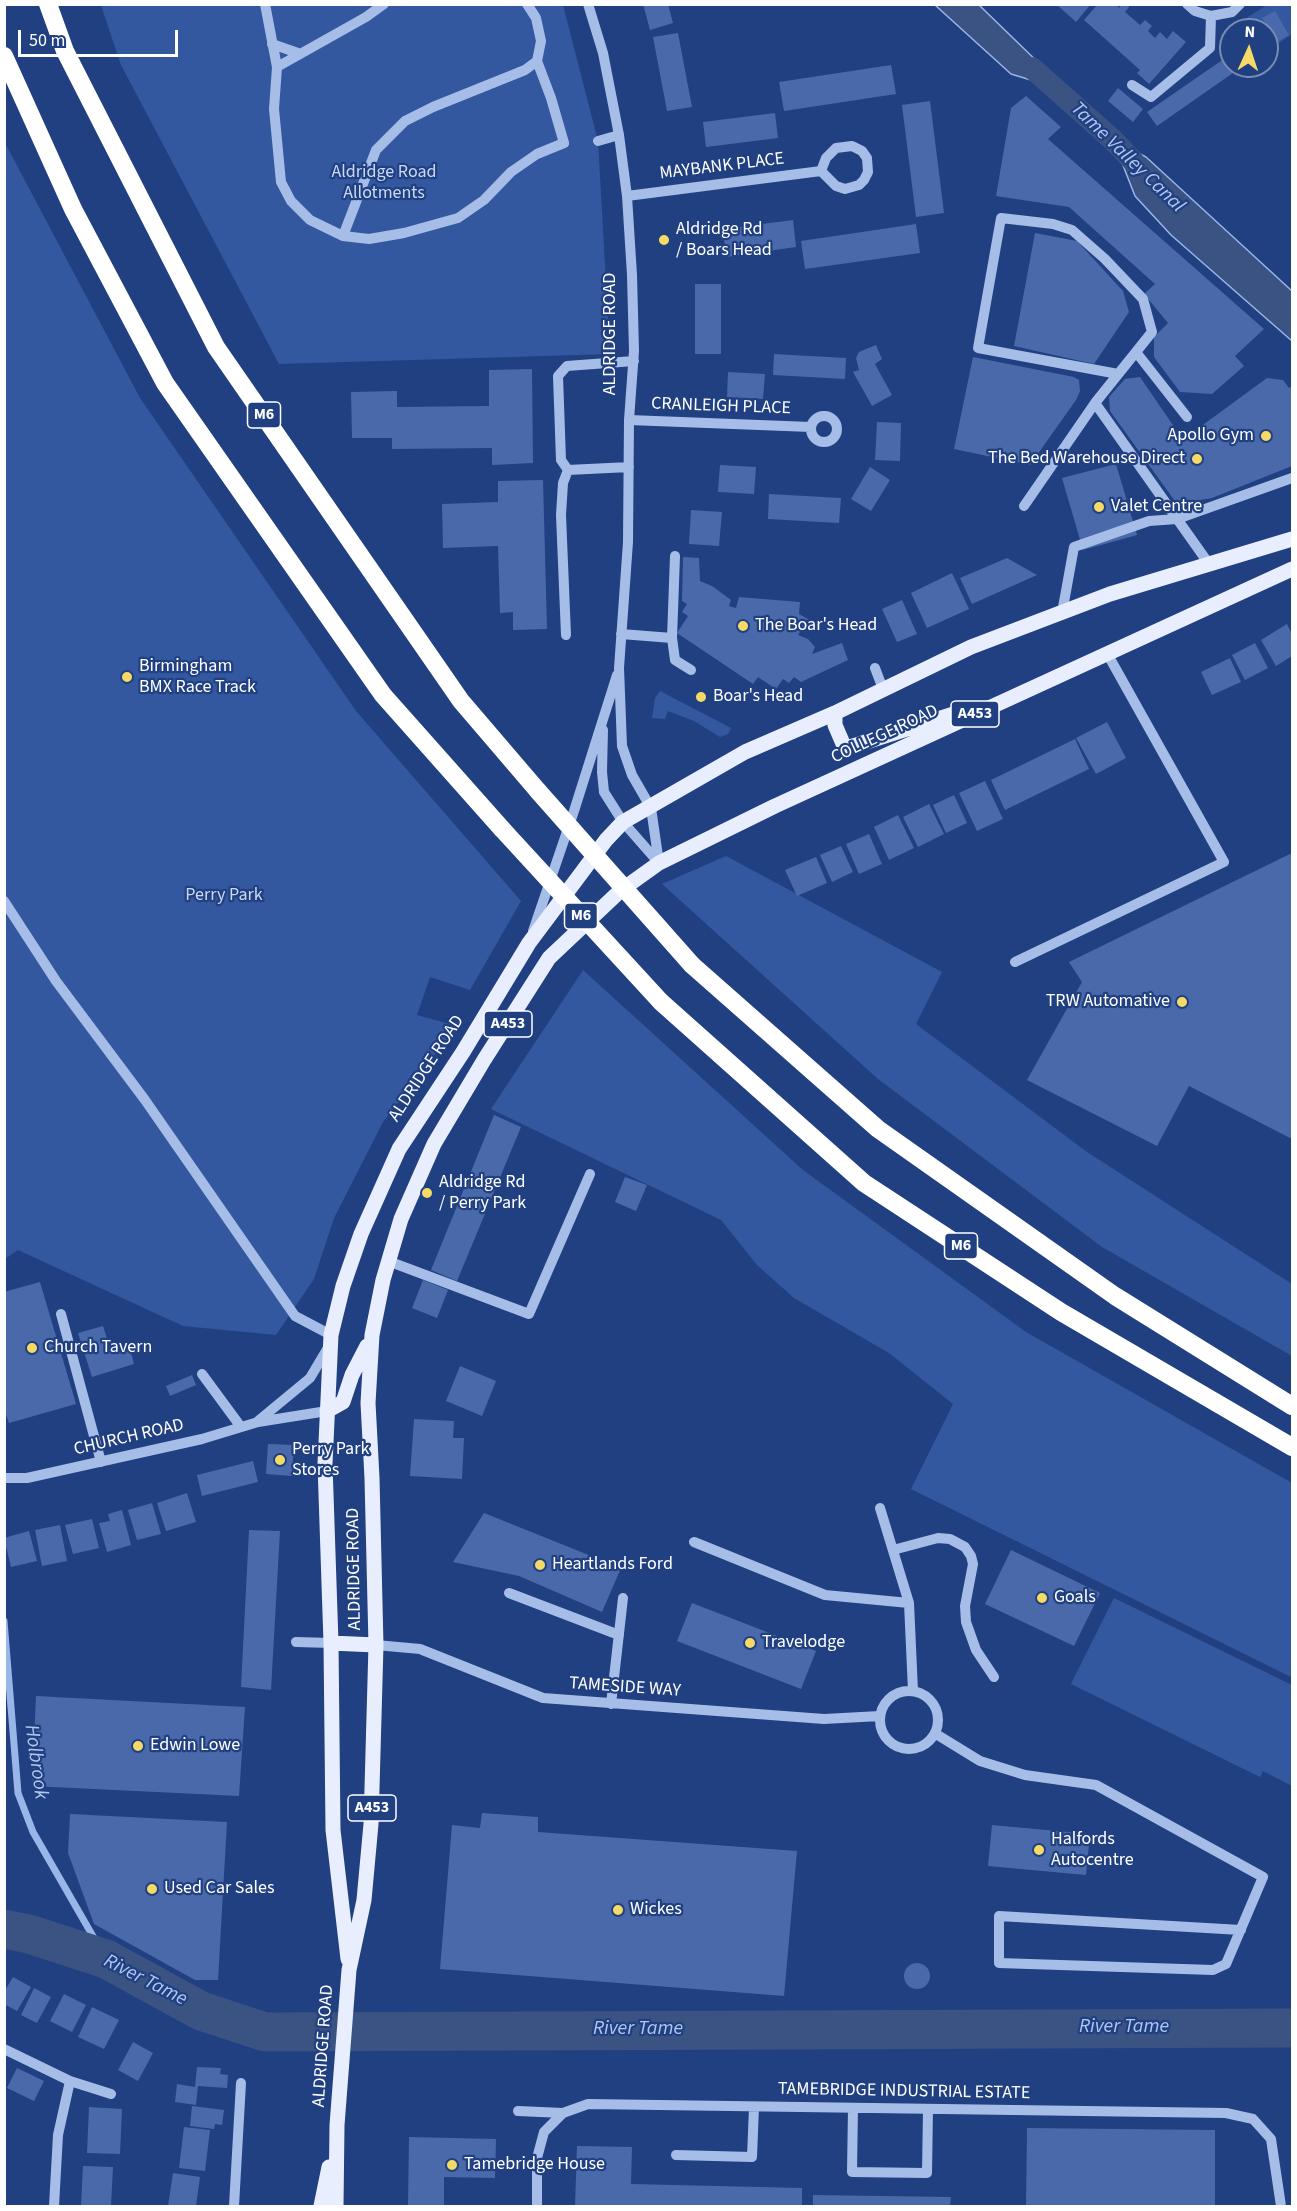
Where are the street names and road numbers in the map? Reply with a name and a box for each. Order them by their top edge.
street label: MAYBANK PLACE [658,149,786,185]
street label: ALDRIDGE ROAD [600,273,622,395]
street label: CRANLEIGH PLACE [651,394,791,420]
road number: M6 [248,402,280,428]
street label: COLLEGE ROAD [828,701,942,769]
road number: A453 [951,701,999,727]
road number: M6 [564,903,598,929]
road number: A453 [484,1011,532,1037]
street label: ALDRIDGE ROAD [385,1012,469,1126]
road number: M6 [944,1233,978,1259]
street label: CHURCH ROAD [72,1415,186,1461]
street label: ALDRIDGE ROAD [343,1507,367,1631]
street label: TAMESIDE WAY [568,1673,682,1703]
road number: A453 [348,1795,396,1821]
street label: ALDRIDGE ROAD [309,1984,339,2108]
street label: TAMEBRIDGE INDUSTRIAL ESTATE [778,2079,1030,2105]

